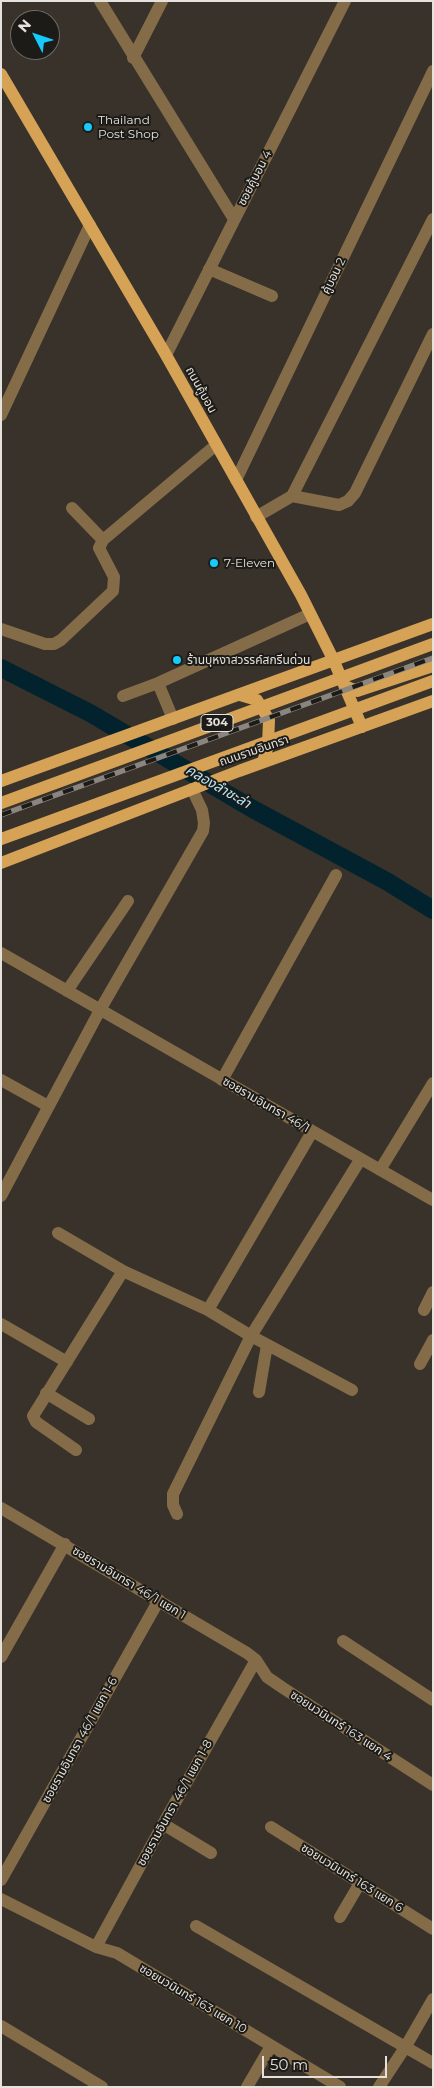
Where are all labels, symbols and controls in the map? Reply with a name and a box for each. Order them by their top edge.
north arrow [10,10,60,60]
text: N [14,16,35,36]
place label: Thailand Post Shop [98,113,159,141]
marker: Thailand Post Shop [82,121,94,133]
street label: ซอยคู้บอน 4 [235,148,275,208]
street label: คู้บอน 2 [319,255,349,297]
street label: ถนนคู้บอน [182,364,220,416]
place label: 7-Eleven [224,556,275,570]
marker: 7-Eleven [208,557,220,569]
place label: ร้านบุหงาสวรรค์สกรีนด่วน [187,653,310,667]
marker: ร้านบุหงาสวรรค์สกรีนด่วน [171,654,183,666]
road number: 304 [201,714,233,731]
street label: ถนนรามอินทรา [217,732,291,770]
water label: คลองลำชะล่า [183,762,253,812]
street label: ซอยรามอินทรา 46/1 [220,1074,312,1136]
street label: ซอยรามอินทรา 46/1 แยก 1 [70,1543,188,1623]
street label: ซอยรามอินทรา 46/1 แยก 1-6 [39,1675,121,1805]
street label: ซอยนวมินทร์ 163 แยก 4 [287,1688,395,1764]
street label: ซอยรามอินทรา 46/1 แยก 1-8 [134,1737,216,1869]
street label: ซอยนวมินทร์ 163 แยก 6 [298,1841,406,1915]
street label: ซอยนวมินทร์ 163 แยก 10 [137,1961,249,2037]
scale bar [264,2046,389,2078]
text: 50 m [270,2055,308,2074]

